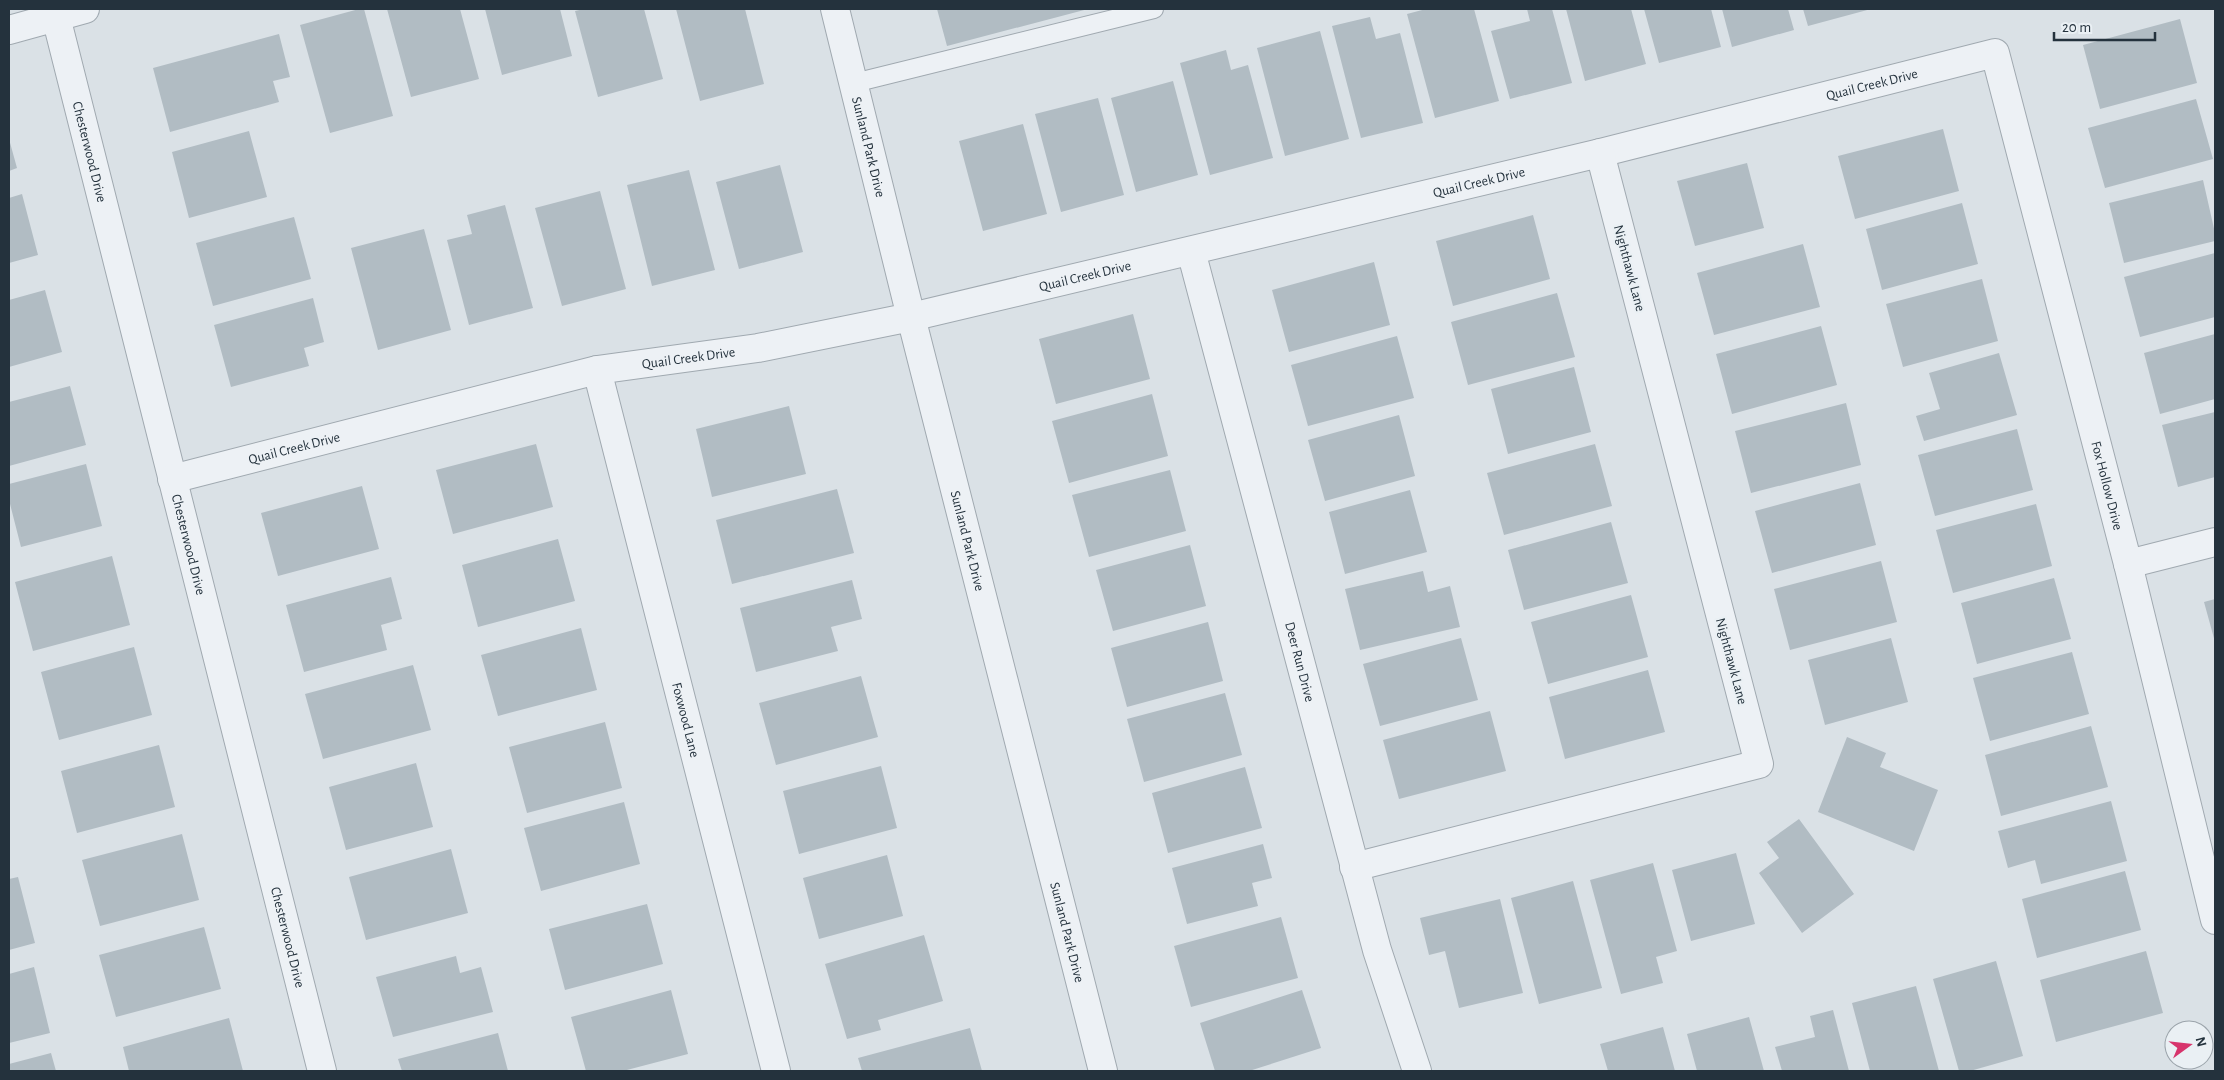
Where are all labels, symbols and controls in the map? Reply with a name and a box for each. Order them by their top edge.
scale bar [2054,10,2155,42]
text: 20 m [2062,20,2091,35]
street label: Quail Creek Drive [1825,67,1919,103]
street label: Sunland Park Drive [849,95,887,199]
street label: Chesterwood Drive [70,100,108,204]
street label: Quail Creek Drive [1432,165,1526,201]
street label: Nighthawk Lane [1611,223,1647,313]
street label: Quail Creek Drive [1038,259,1132,294]
street label: Quail Creek Drive [641,345,736,372]
street label: Quail Creek Drive [247,430,342,467]
street label: Fox Hollow Drive [2088,440,2125,532]
street label: Sunland Park Drive [947,489,986,593]
street label: Chesterwood Drive [169,493,208,597]
street label: Nighthawk Lane [1713,616,1749,706]
street label: Deer Run Drive [1282,621,1317,703]
street label: Foxwood Lane [669,681,702,759]
street label: Sunland Park Drive [1047,881,1086,984]
street label: Chesterwood Drive [268,886,307,989]
north arrow [2164,1020,2214,1070]
text: N [2193,1035,2209,1048]

